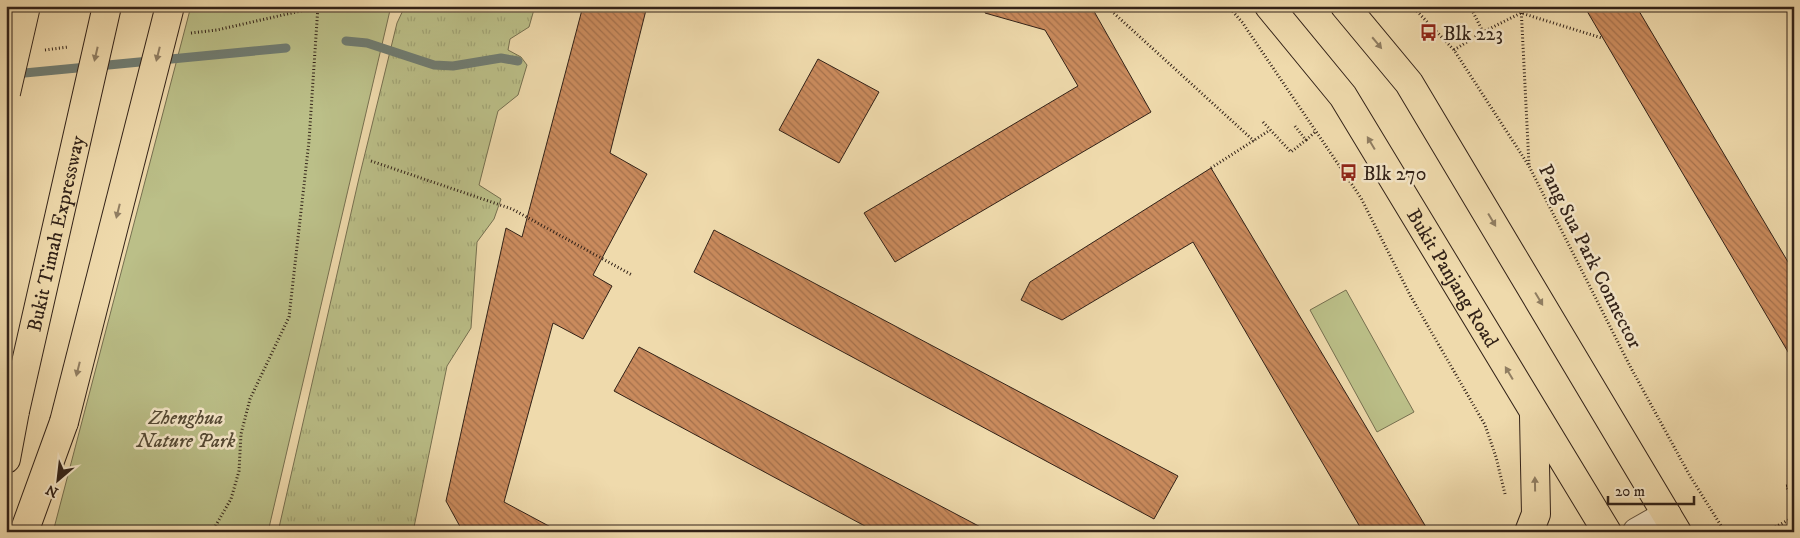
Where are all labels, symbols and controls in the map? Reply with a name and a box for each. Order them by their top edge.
place label: Blk 223 [1443,22,1503,47]
bus stop icon: Blk 223 [1419,23,1439,43]
one-way arrow [1371,37,1383,49]
one-way arrow [92,46,100,61]
one-way arrow [154,46,162,61]
street label: Bukit Timah Expressway [22,133,91,334]
one-way arrow [1367,137,1376,150]
street label: Pang Sua Park Connector [1532,160,1647,353]
place label: Blk 270 [1363,162,1426,187]
bus stop icon: Blk 270 [1339,163,1359,183]
one-way arrow [114,203,122,219]
street label: Bukit Panjang Road [1400,205,1503,353]
one-way arrow [1487,213,1496,226]
one-way arrow [1535,293,1544,306]
one-way arrow [74,361,82,376]
one-way arrow [1505,366,1514,379]
park label: Zhenghua Nature Park [136,406,236,454]
north arrow [32,456,82,506]
scale bar [1608,473,1694,505]
one-way arrow [1531,476,1539,492]
text: N [43,480,62,501]
text: 20 m [1615,482,1645,501]

